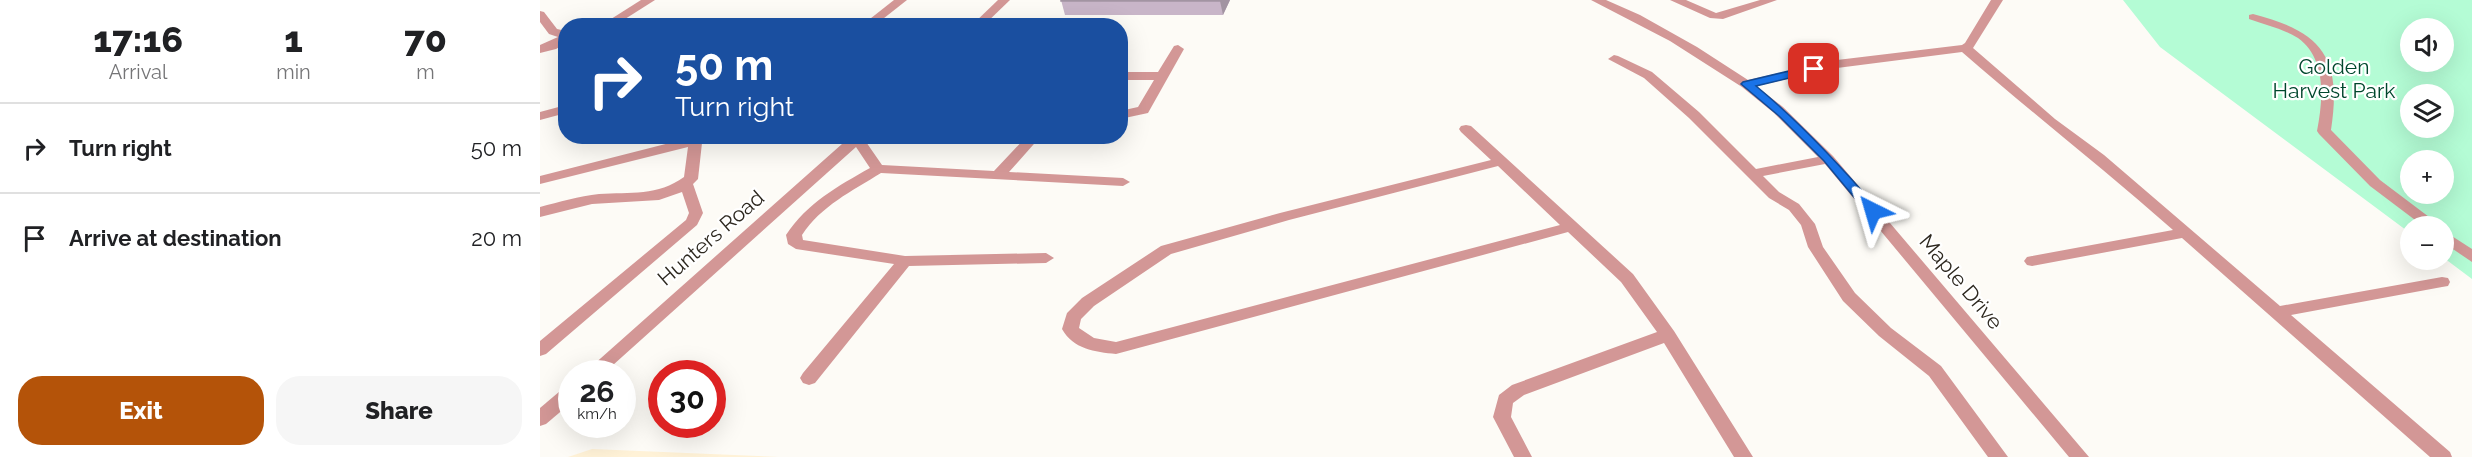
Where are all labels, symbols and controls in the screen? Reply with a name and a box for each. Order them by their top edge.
text: 17:16 [93,18,183,60]
text: 1 [284,18,303,60]
text: 70 [404,18,447,60]
map controls [2400,18,2454,270]
button: sound [2400,18,2454,72]
text: 50 m [675,41,773,90]
icon: right [576,42,654,120]
pin [1788,43,1839,94]
icon: arrive [1797,52,1830,85]
park label: Golden Harvest Park [2273,54,2395,103]
text: Arrival [109,60,167,84]
text: min [276,60,311,84]
text: m [416,60,435,84]
button: layers [2400,84,2454,138]
text: Turn right [675,91,794,122]
icon: right [18,132,51,165]
text: Turn right [69,135,172,161]
text: 50 m [471,135,522,161]
button: + [2400,150,2454,204]
position arrow [1841,179,1905,243]
street label: Hunters Road [652,185,769,291]
button: − [2400,216,2454,270]
icon: arrive [18,222,51,255]
text: Arrive at destination [69,225,282,251]
text: 20 m [471,225,522,251]
street label: Maple Drive [1914,229,2008,334]
speed limit sign: 30 [648,360,726,438]
text: 26 [579,374,615,409]
button: Exit [18,376,264,445]
button: Share [276,376,522,445]
text: km/h [577,405,617,423]

